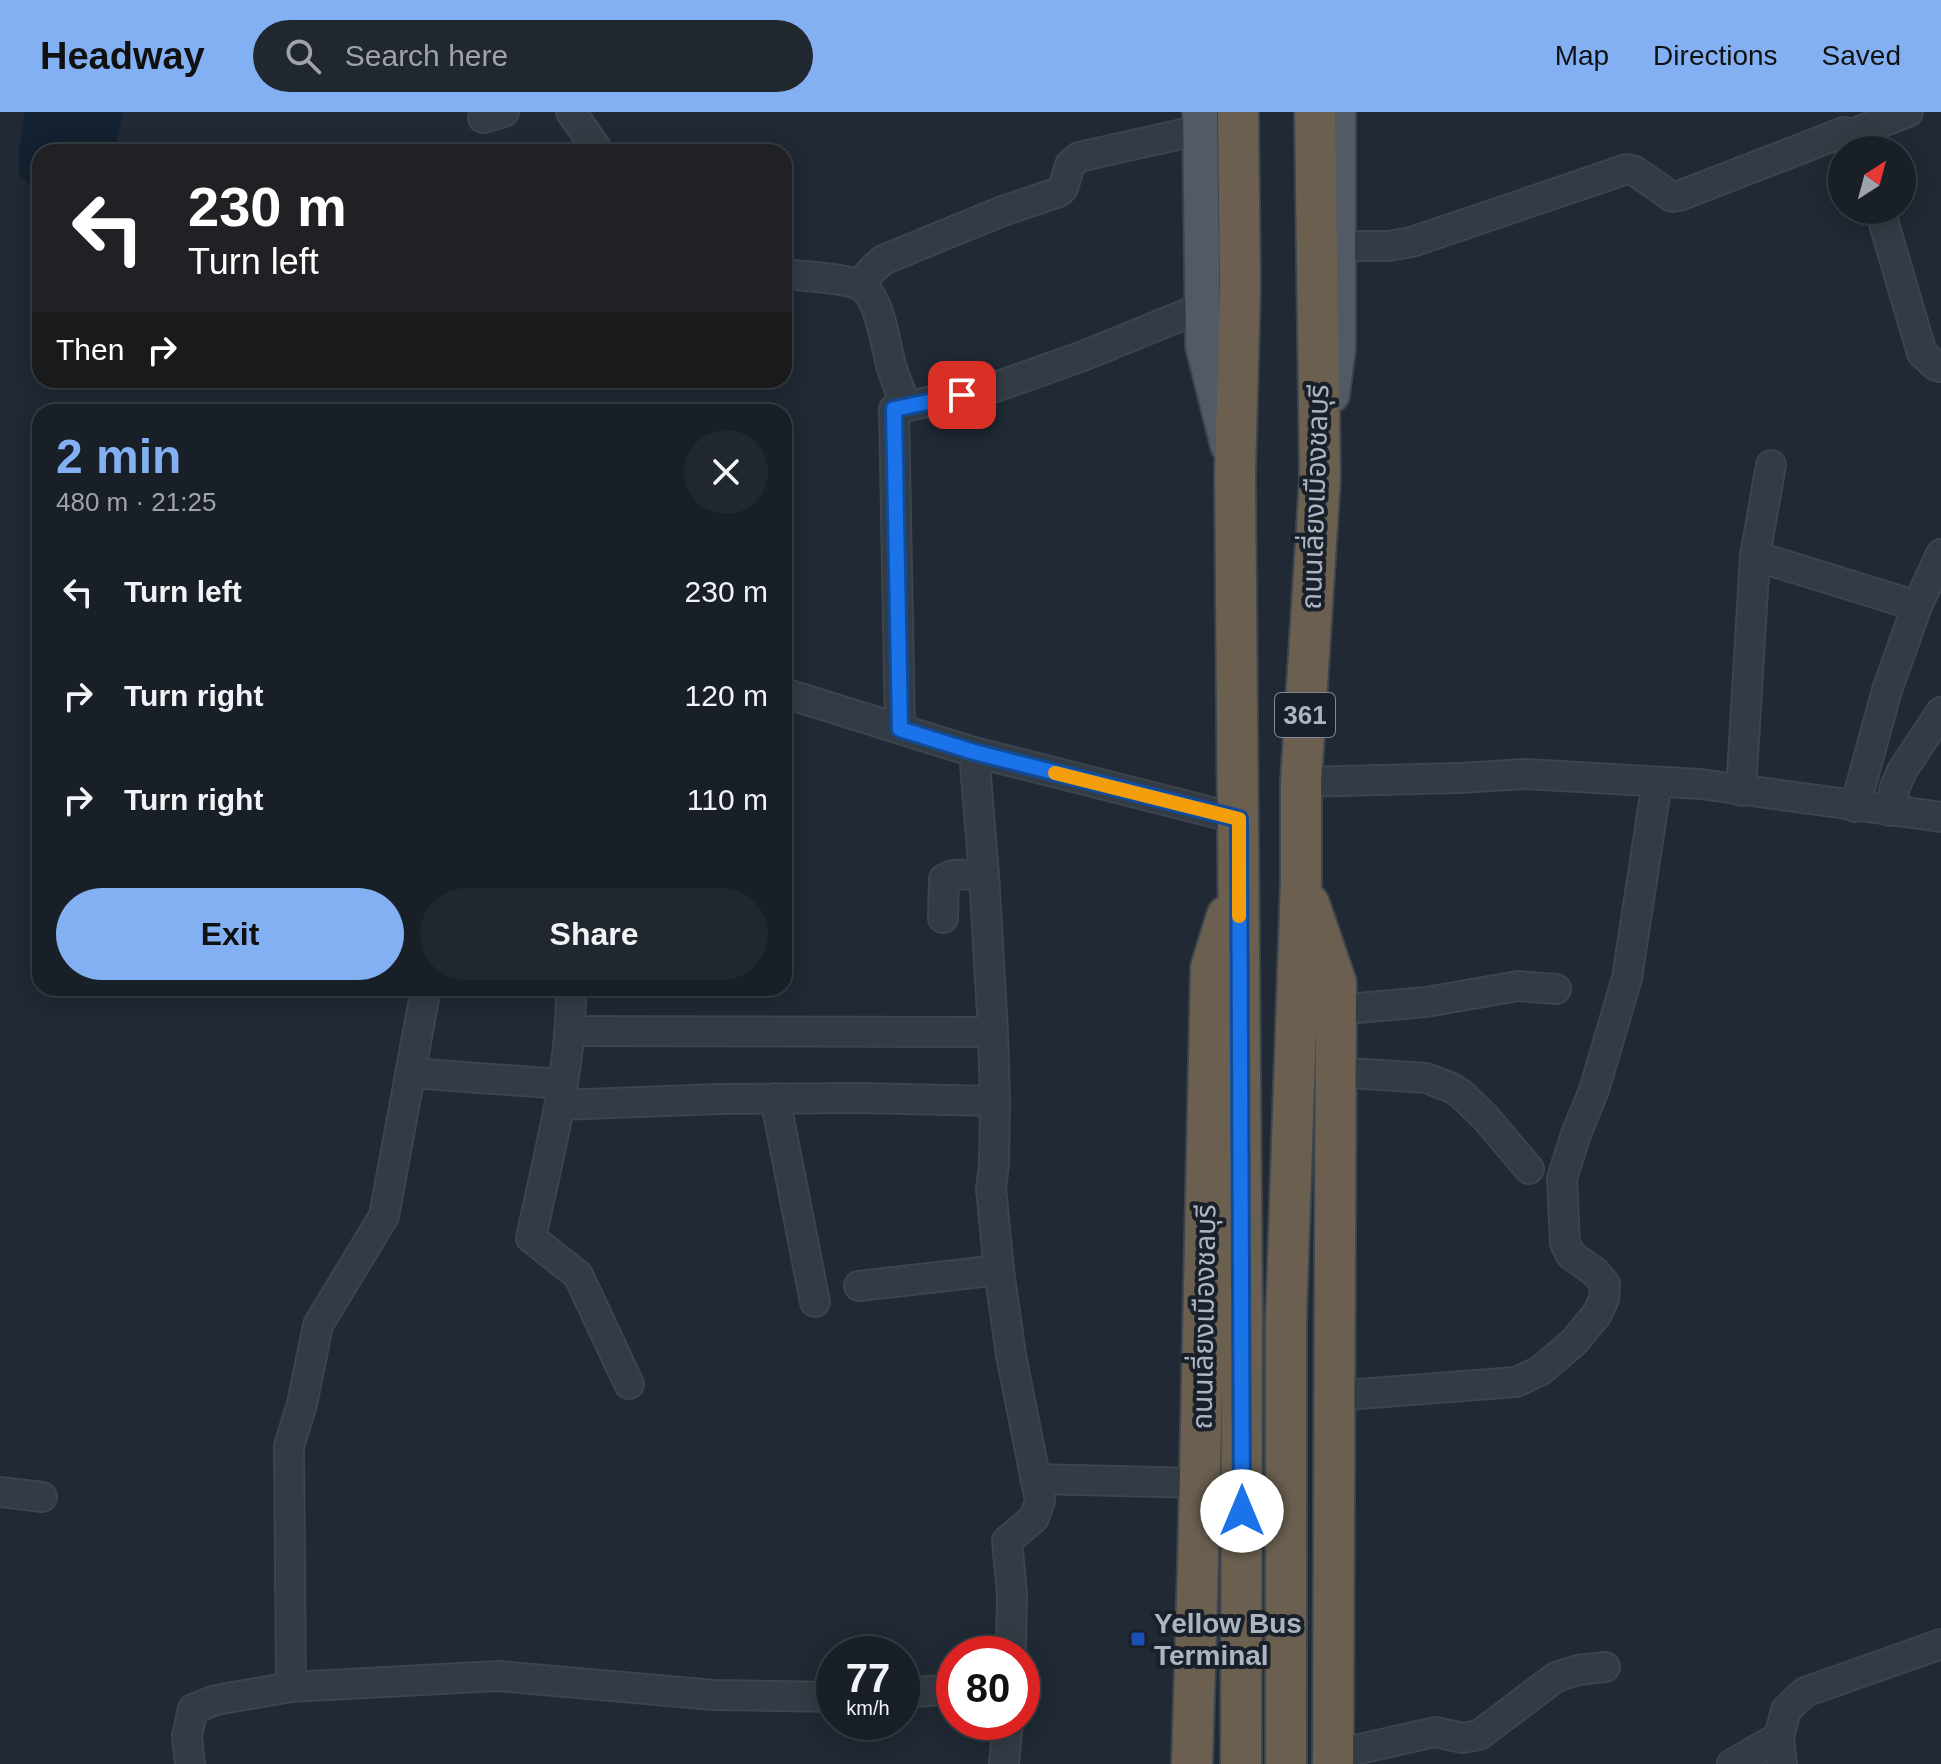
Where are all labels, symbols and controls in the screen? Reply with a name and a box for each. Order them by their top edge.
search box [253,20,813,92]
icon: search [281,34,325,78]
text: Headway [40,35,205,77]
text: Search here [345,39,508,72]
text: Map [1555,40,1609,71]
text: Directions [1653,40,1778,71]
text: Saved [1822,40,1901,71]
north arrow [1828,136,1916,224]
map controls [1828,136,1916,224]
text: 230 m [188,175,347,238]
icon: left [56,176,160,280]
text: Turn left [188,241,319,282]
icon: right [140,328,184,372]
text: Then [56,333,124,366]
pin [928,361,996,429]
icon: arrive [940,373,984,417]
street label: ถนนเลี่ยงเมืองชลบุรี [1292,384,1335,610]
text: 2 min [56,430,181,483]
button: close [684,430,768,514]
text: 480 m · 21:25 [56,487,216,517]
icon: left [56,570,100,614]
text: Turn left [124,575,242,608]
text: 230 m [685,575,768,608]
icon: right [56,674,100,718]
text: Turn right [124,679,263,712]
text: 120 m [685,679,768,712]
road number: 361 [1275,693,1335,737]
icon: right [56,778,100,822]
text: Turn right [124,783,263,816]
text: 110 m [687,783,768,816]
button: Exit [56,888,404,980]
button: Share [420,888,768,980]
street label: ถนนเลี่ยงเมืองชลบุรี [1183,1204,1222,1430]
position arrow [1200,1469,1284,1553]
place label: Yellow Bus Terminal [1154,1608,1302,1671]
marker: Yellow Bus Terminal [1129,1630,1147,1648]
speed limit sign: 80 [936,1636,1040,1740]
text: 77 [846,1656,890,1700]
text: km/h [846,1697,890,1719]

